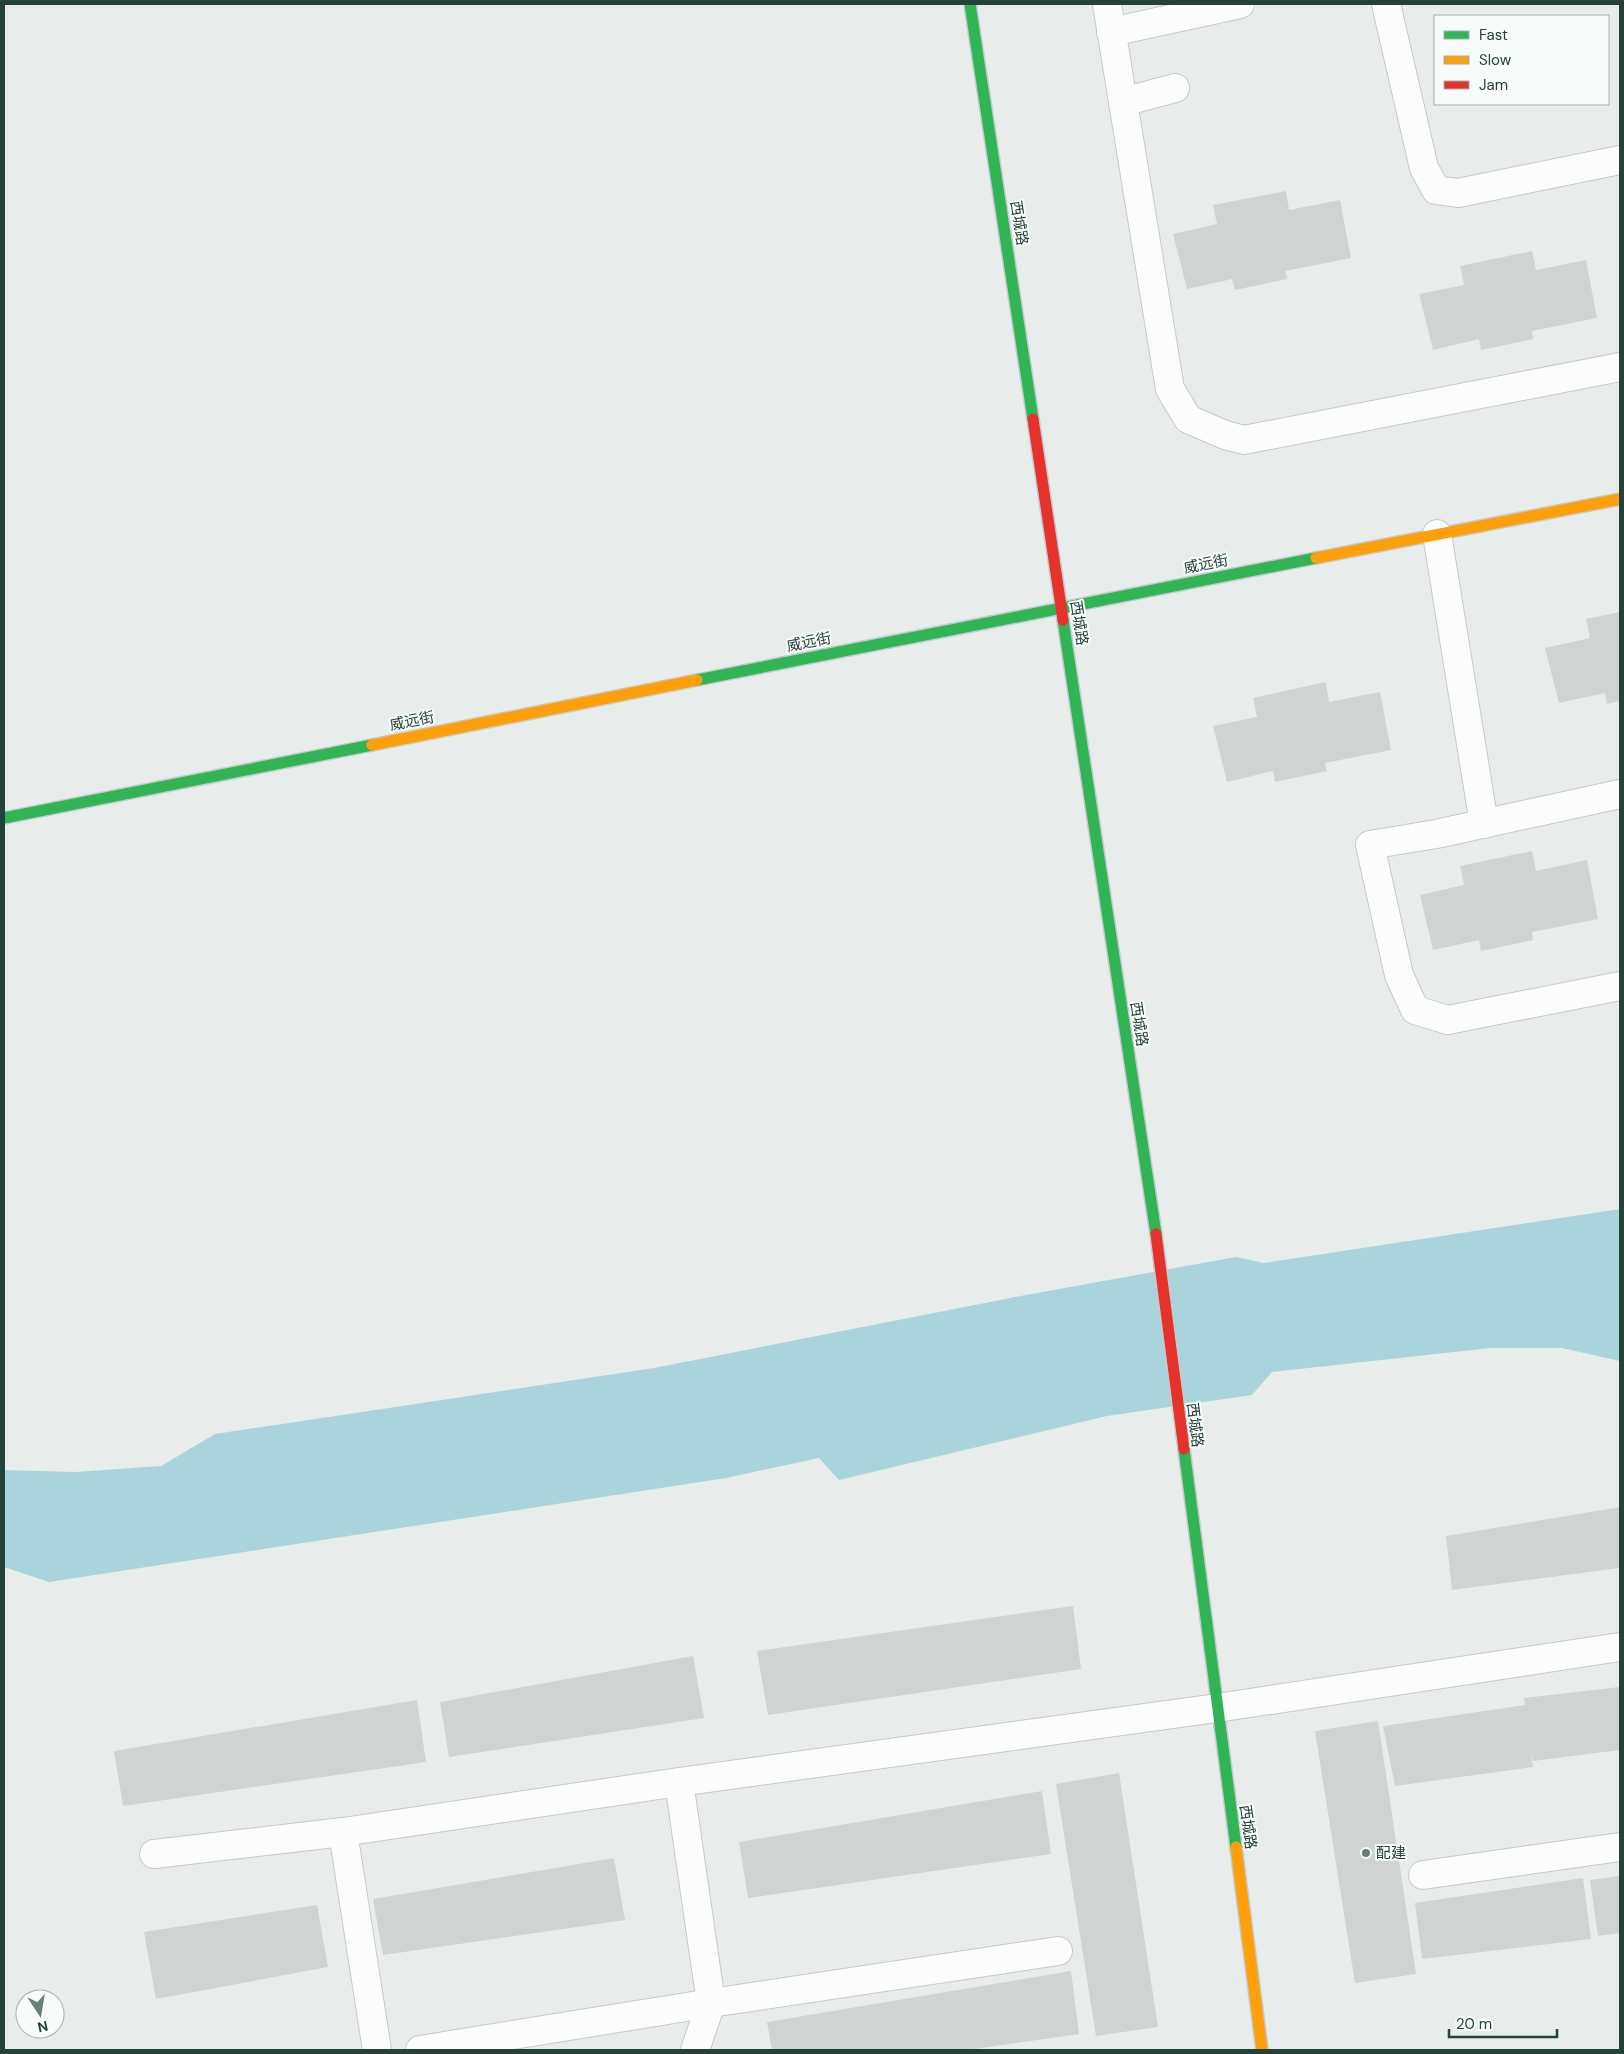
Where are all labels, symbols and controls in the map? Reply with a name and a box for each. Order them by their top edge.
legend [1434,15,1609,105]
text: Fast [1479,25,1508,45]
text: Slow [1479,50,1512,70]
text: Jam [1479,75,1508,95]
street label: 西城路 [1006,199,1032,247]
street label: 威远街 [1182,550,1230,578]
street label: 西城路 [1066,599,1092,647]
street label: 威远街 [785,628,833,656]
street label: 威远街 [388,707,436,735]
street label: 西城路 [1126,1000,1152,1048]
street label: 西城路 [1182,1401,1208,1449]
street label: 西城路 [1235,1803,1261,1851]
place label: 配建 [1376,1843,1406,1863]
marker: 配建 [1360,1847,1372,1859]
north arrow [15,1989,65,2039]
scale bar [1449,2006,1556,2038]
text: 20 m [1456,2014,1492,2034]
text: N [36,2017,50,2037]

